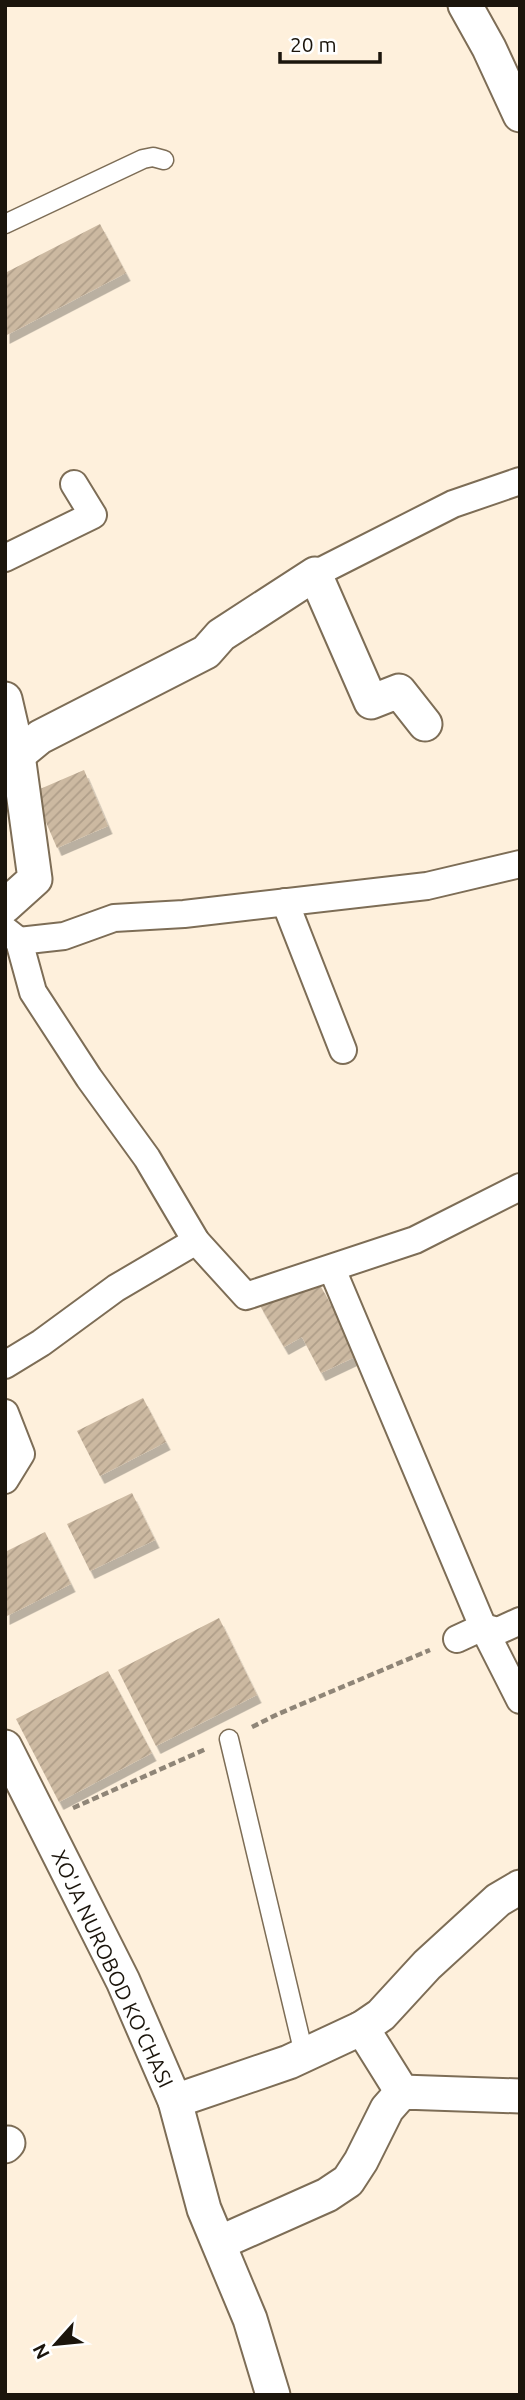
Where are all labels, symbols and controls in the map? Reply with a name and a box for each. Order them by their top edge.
scale bar [280,21,380,65]
text: 20 m [290,32,337,56]
street label: XO'JA NUROBOD KO'CHASI [47,1846,179,2091]
north arrow [21,2309,91,2379]
text: N [28,2340,54,2363]

